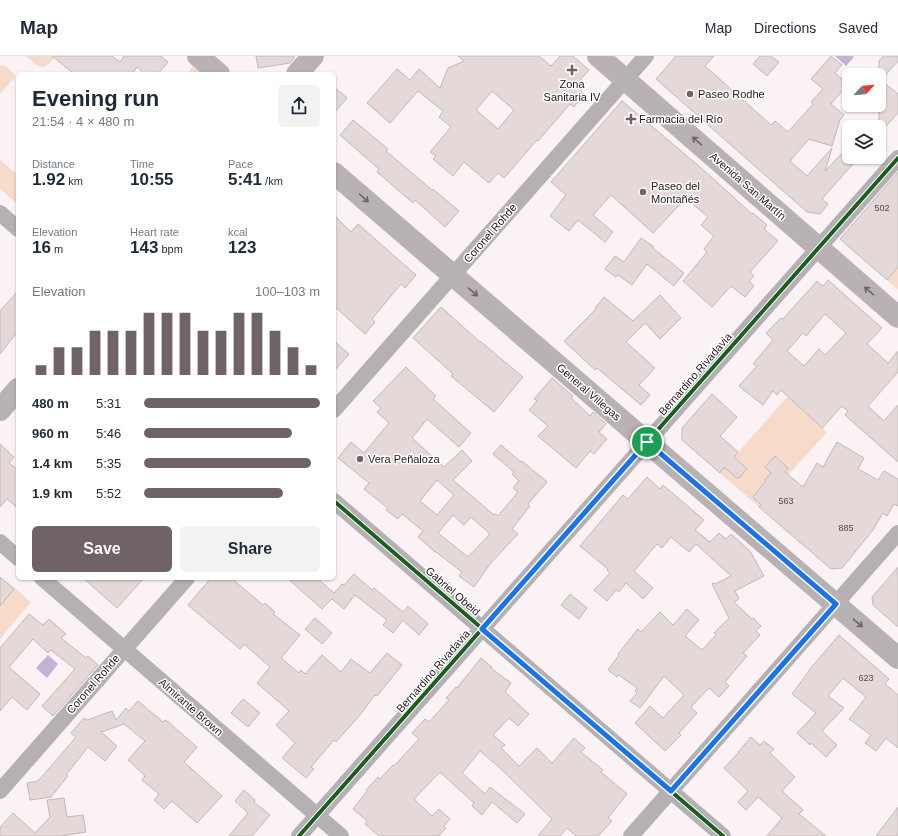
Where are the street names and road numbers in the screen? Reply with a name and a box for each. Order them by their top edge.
street label: Avenida San Martín [708,150,788,222]
street label: Coronel Rohde [461,201,519,265]
street label: Bernardino Rivadavia [656,330,735,418]
street label: General Villegas [555,361,624,423]
street label: Gabriel Obeid [423,564,483,618]
street label: Bernardino Rivadavia [394,627,473,715]
street label: Coronel Rohde [64,652,122,716]
street label: Almirante Brown [157,676,225,738]

